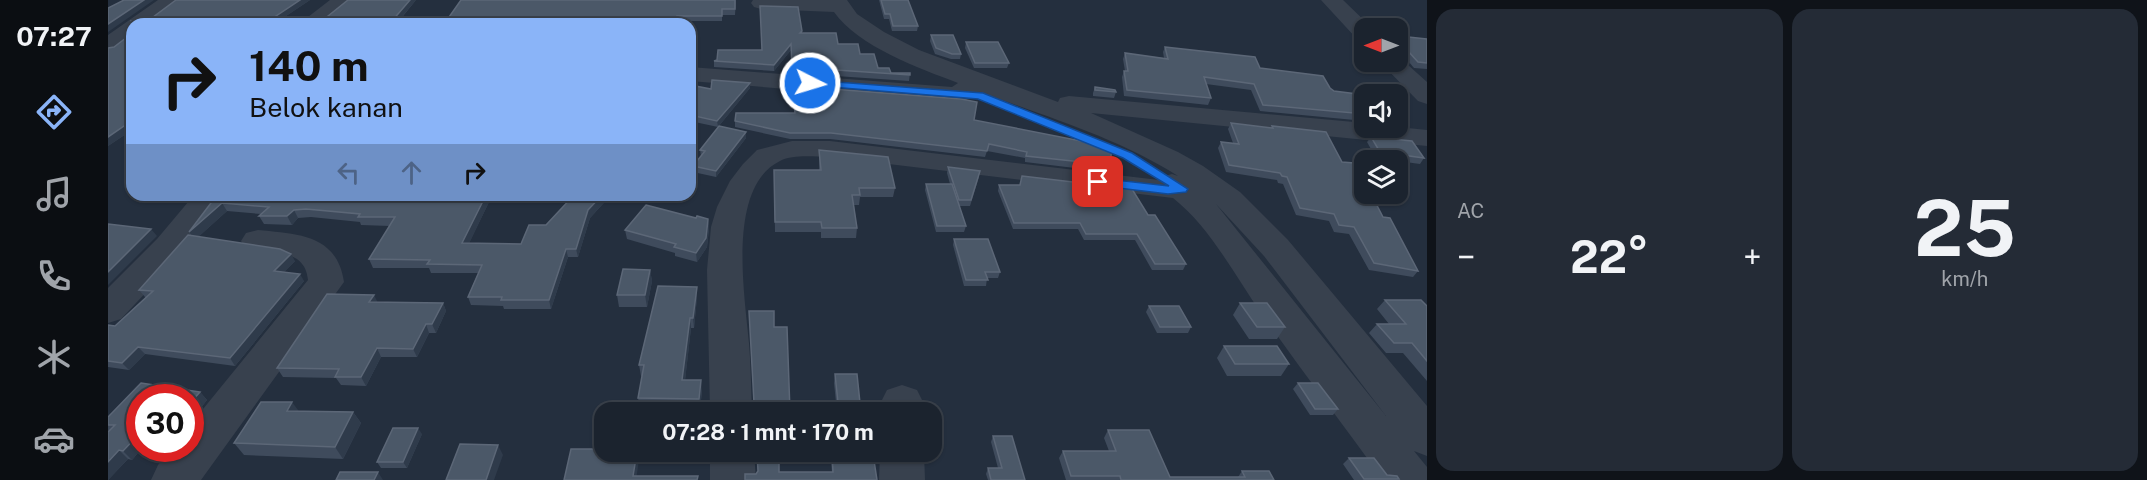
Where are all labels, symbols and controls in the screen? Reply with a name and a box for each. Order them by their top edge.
north arrow [1354,18,1408,72]
map controls [1354,18,1408,204]
text: 07:27 [16,20,92,52]
text: 140 m [249,41,369,90]
icon: right [150,42,228,120]
position arrow [778,51,842,115]
button: sound [1354,84,1408,138]
icon: directions [33,91,75,133]
text: Belok kanan [249,91,403,123]
button: layers [1354,150,1408,204]
icon: left [332,156,365,189]
icon: ahead [395,156,428,189]
icon: right [458,156,491,189]
pin [1072,156,1123,207]
icon: arrive [1081,165,1114,198]
icon: music [33,173,75,215]
text: 25 [1914,182,2016,274]
text: AC [1457,199,1484,223]
text: 22° [1570,230,1648,283]
text: − [1457,238,1475,276]
text: + [1743,238,1761,276]
icon: phone [33,255,75,297]
text: km/h [1941,267,1988,291]
icon: climate [33,336,75,378]
speed limit sign: 30 [126,384,204,462]
icon: car [33,418,75,460]
text: 07:28 · 1 mnt · 170 m [662,419,874,445]

